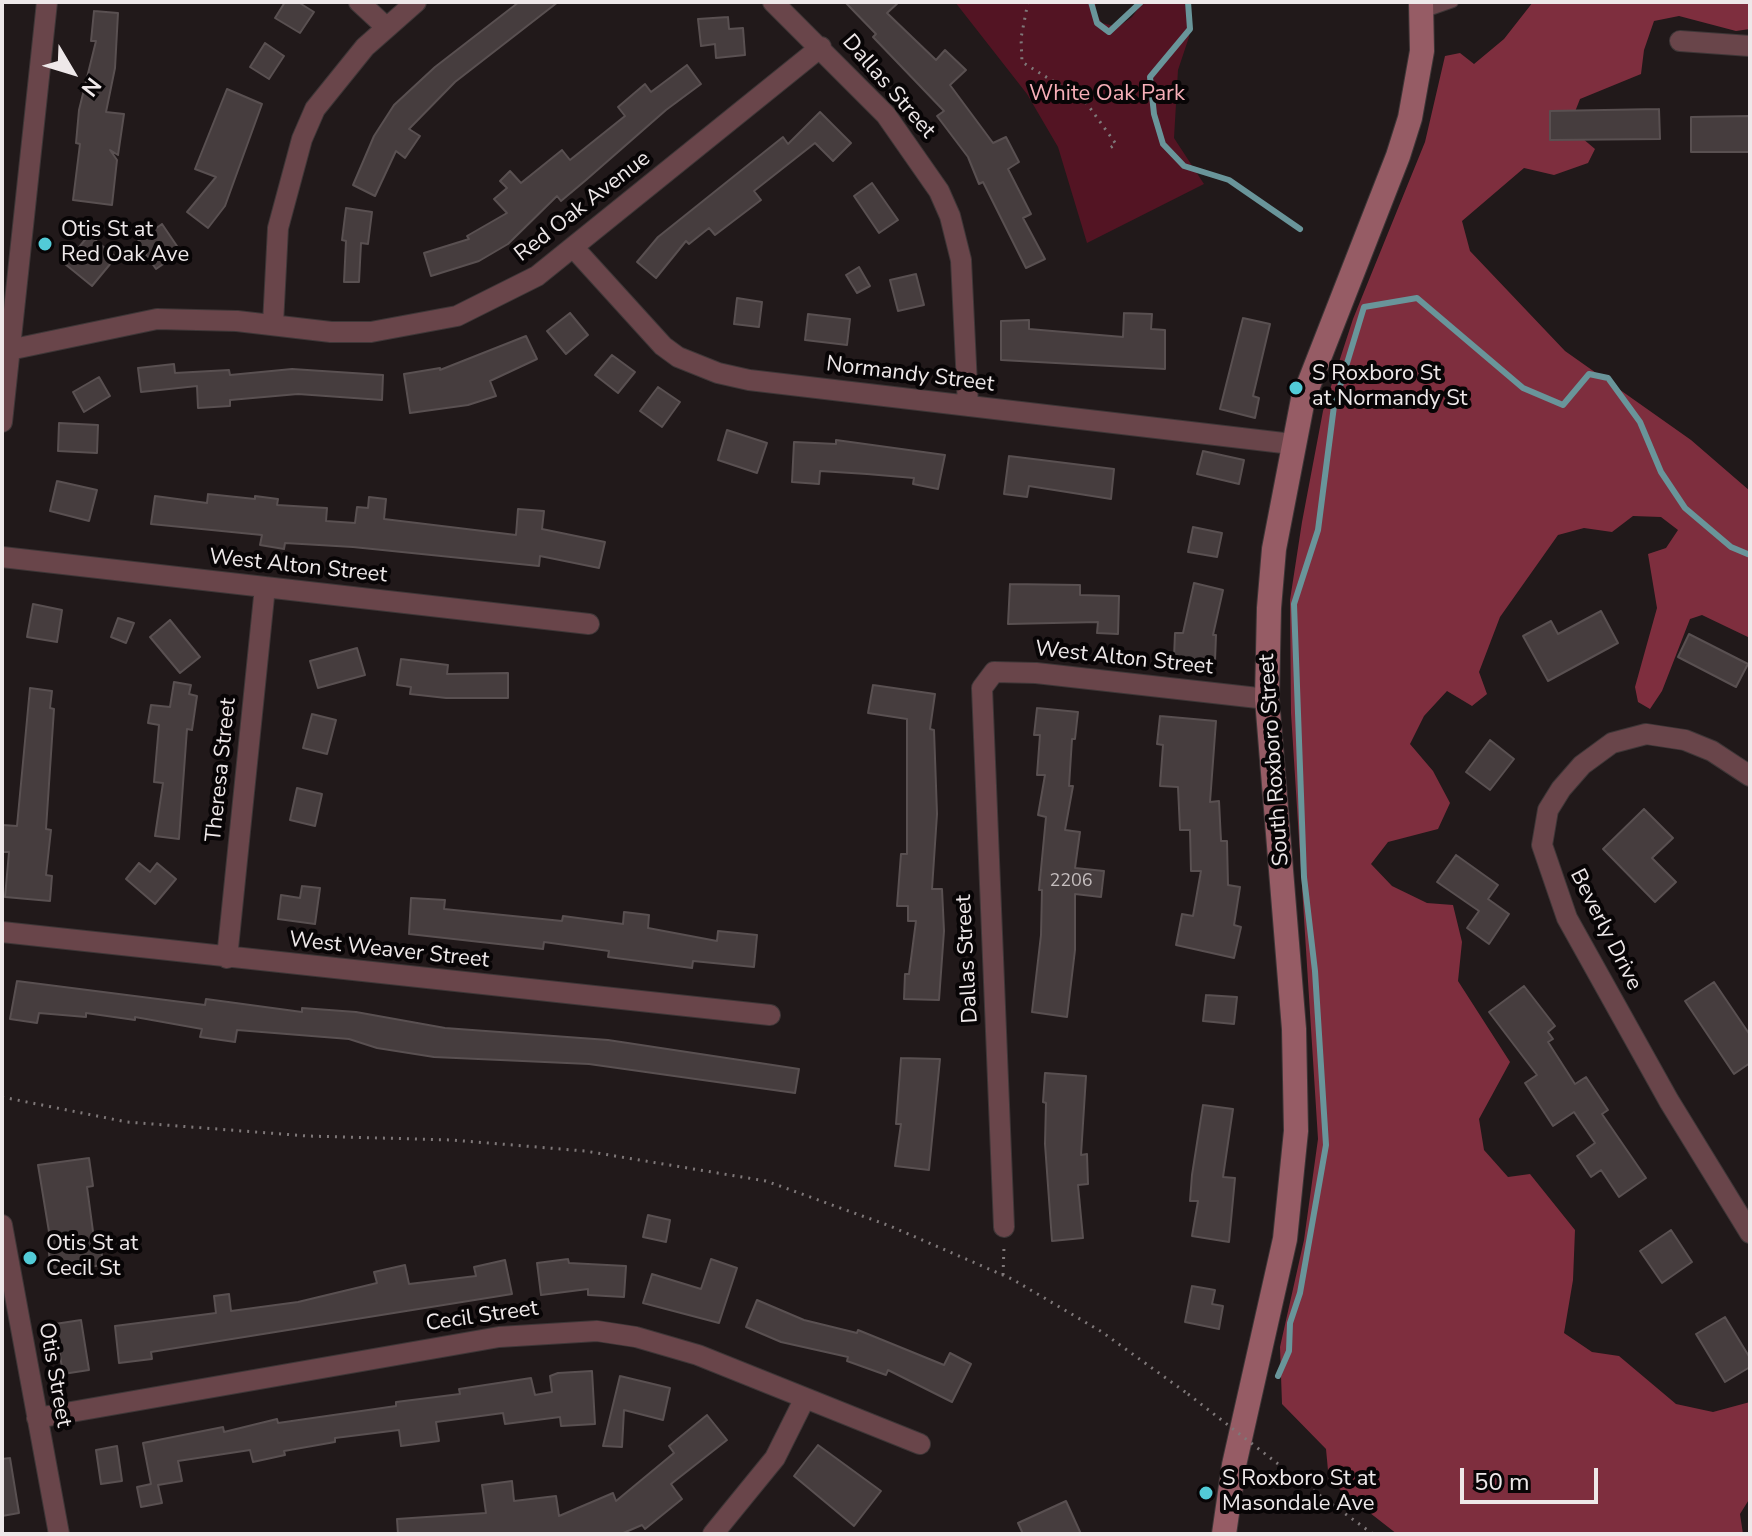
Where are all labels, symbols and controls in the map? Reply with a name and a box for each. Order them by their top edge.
street label: Dallas Street [836,30,940,144]
north arrow [32,32,112,112]
text: N [74,71,108,102]
park label: White Oak Park [1029,82,1185,108]
street label: Red Oak Avenue [510,146,656,268]
place label: Otis St at Red Oak Ave [61,218,189,270]
marker: Otis St at Red Oak Ave [36,235,54,253]
street label: Normandy Street [824,352,996,398]
place label: S Roxboro St at Normandy St [1312,362,1467,414]
marker: S Roxboro St at Normandy St [1287,379,1305,397]
street label: West Alton Street [208,545,388,589]
street label: West Alton Street [1034,637,1214,681]
street label: South Roxboro Street [1254,653,1296,867]
street label: Theresa Street [201,697,243,843]
street label: Beverly Drive [1563,865,1647,995]
house number: 2206 [1049,871,1093,893]
street label: Dallas Street [951,894,985,1024]
street label: West Weaver Street [288,927,490,975]
place label: Otis St at Cecil St [46,1232,138,1284]
marker: Otis St at Cecil St [21,1249,39,1267]
street label: Cecil Street [424,1296,540,1338]
street label: Otis Street [32,1321,76,1429]
scale bar [1464,1452,1602,1502]
text: 50 m [1474,1466,1530,1498]
place label: S Roxboro St at Masondale Ave [1222,1467,1376,1518]
marker: S Roxboro St at Masondale Ave [1197,1484,1215,1502]

